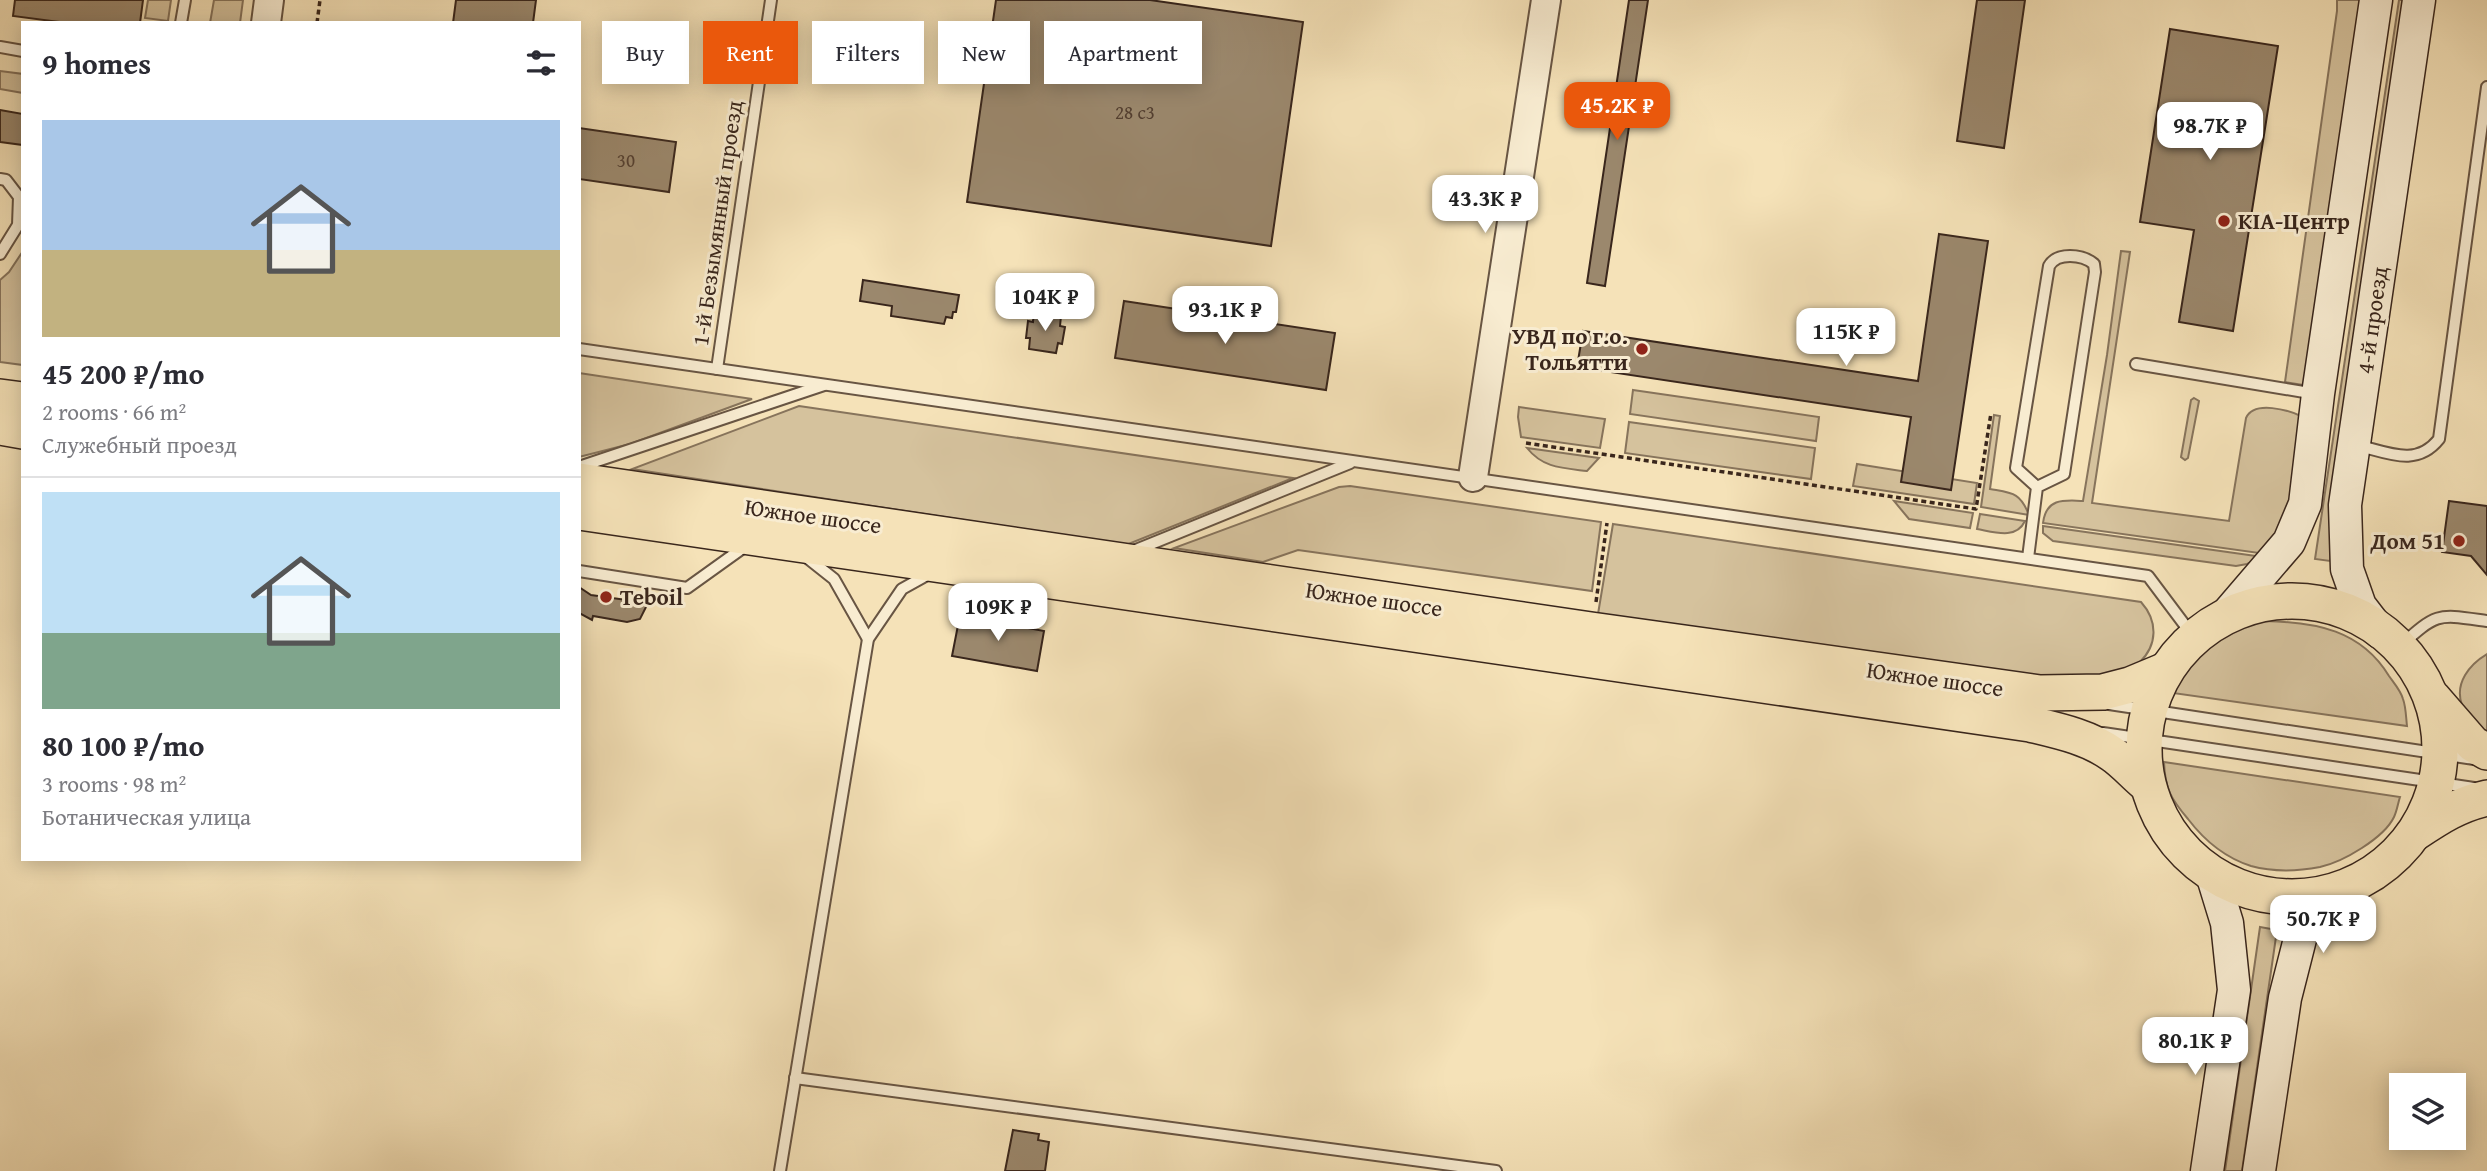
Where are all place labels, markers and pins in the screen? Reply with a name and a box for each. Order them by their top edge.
pin: 45.2K ₽ [1552,82,1682,142]
pin: 98.7K ₽ [2145,102,2275,162]
pin: 43.3K ₽ [1420,176,1550,235]
place label: KIA-Центр [2238,204,2350,237]
marker: KIA-Центр [2216,213,2232,229]
pin: 104K ₽ [988,274,1102,333]
pin: 93.1K ₽ [1160,286,1290,346]
pin: 115K ₽ [1789,308,1903,368]
place label: УВД по г.о. Тольятти [1512,319,1628,378]
marker: УВД по г.о. Тольятти [1634,341,1650,357]
place label: Дом 51 [2369,524,2445,557]
marker: Дом 51 [2451,533,2467,549]
place label: Teboil [620,580,683,613]
pin: 109K ₽ [941,584,1055,643]
marker: Teboil [598,589,614,605]
pin: 50.7K ₽ [2258,895,2388,955]
pin: 80.1K ₽ [2130,1018,2260,1077]

